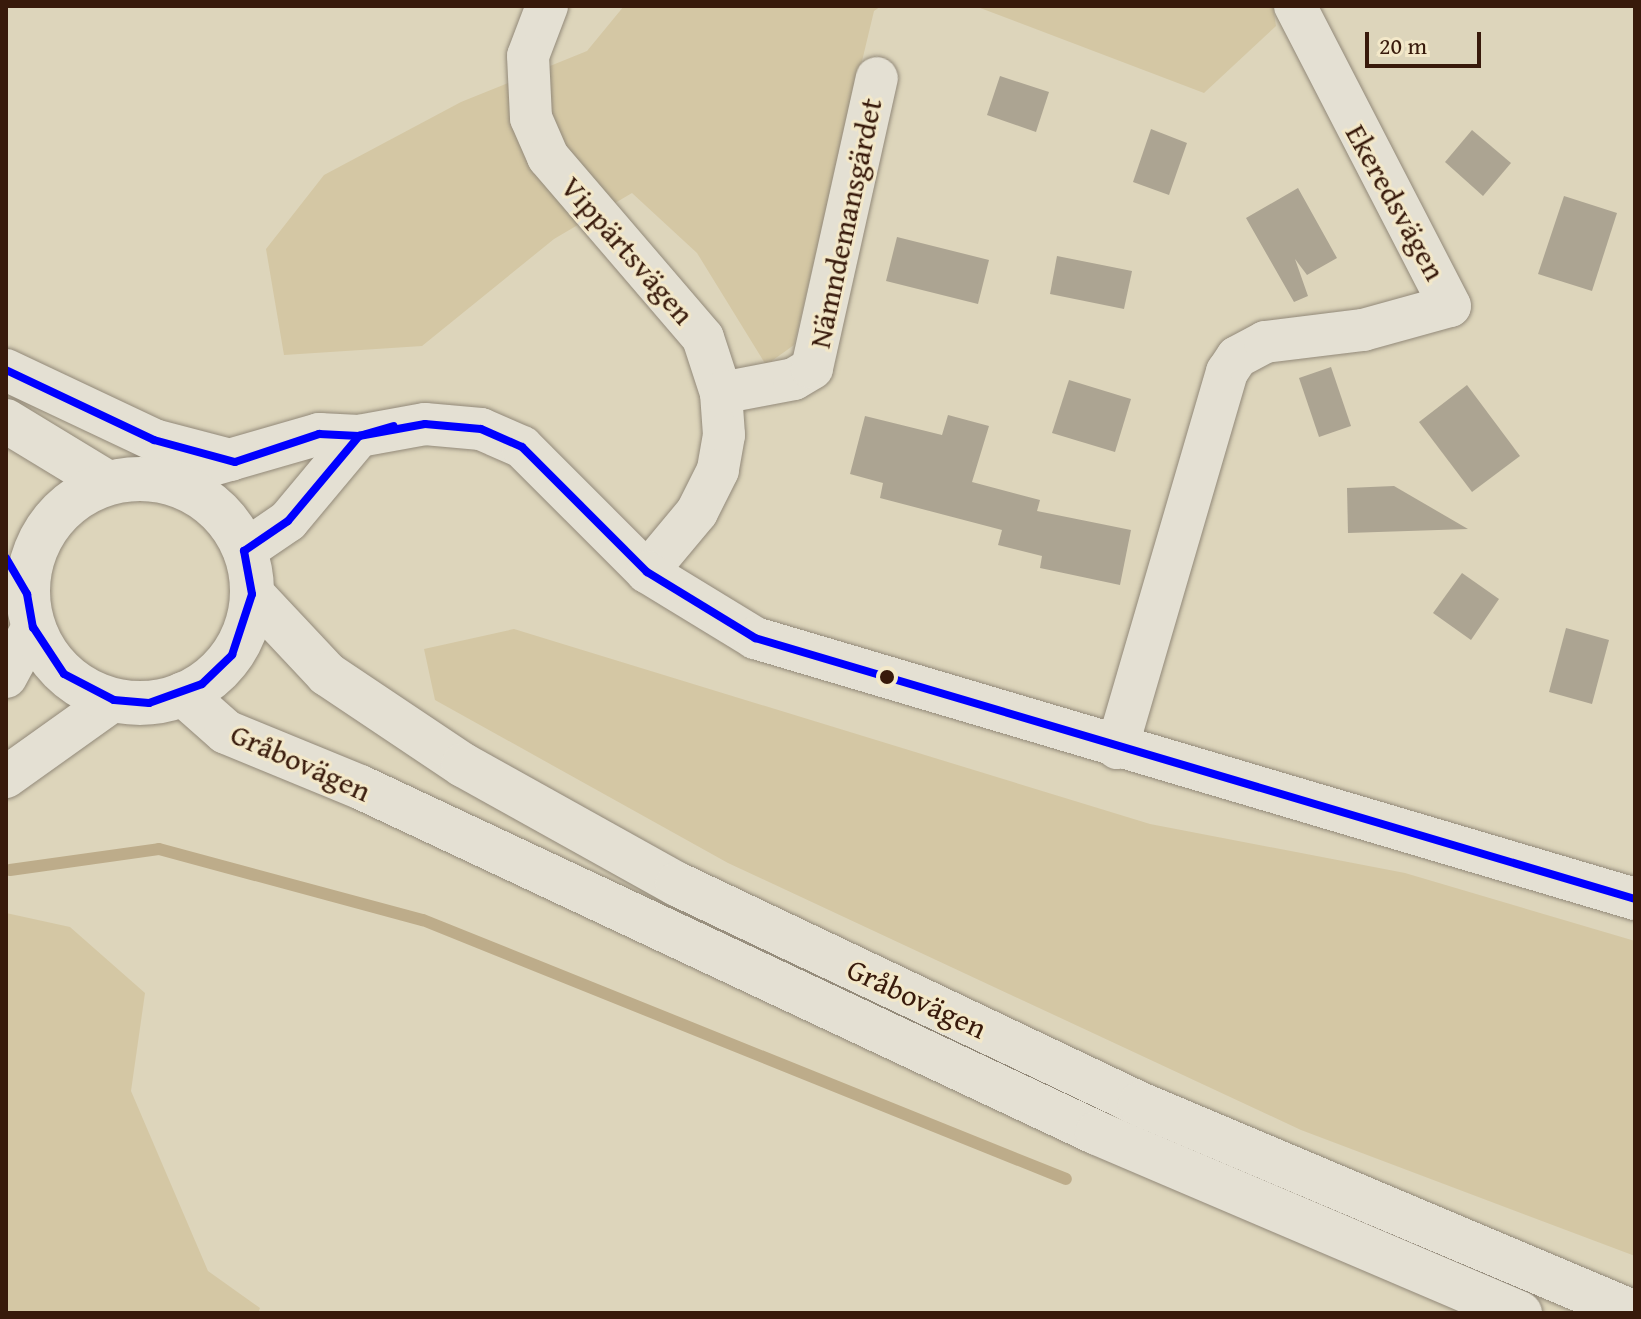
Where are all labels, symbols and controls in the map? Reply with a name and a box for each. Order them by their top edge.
scale bar [1369,16,1485,66]
text: 20 m [1379,28,1427,63]
street label: Nämndemansgärdet [801,95,889,351]
street label: Ekeredsvägen [1338,118,1454,286]
street label: Vippärtsvägen [554,169,702,331]
unlabelled marker [879,669,895,685]
street label: Gråbovägen [225,715,377,809]
street label: Gråbovägen [842,950,992,1046]

